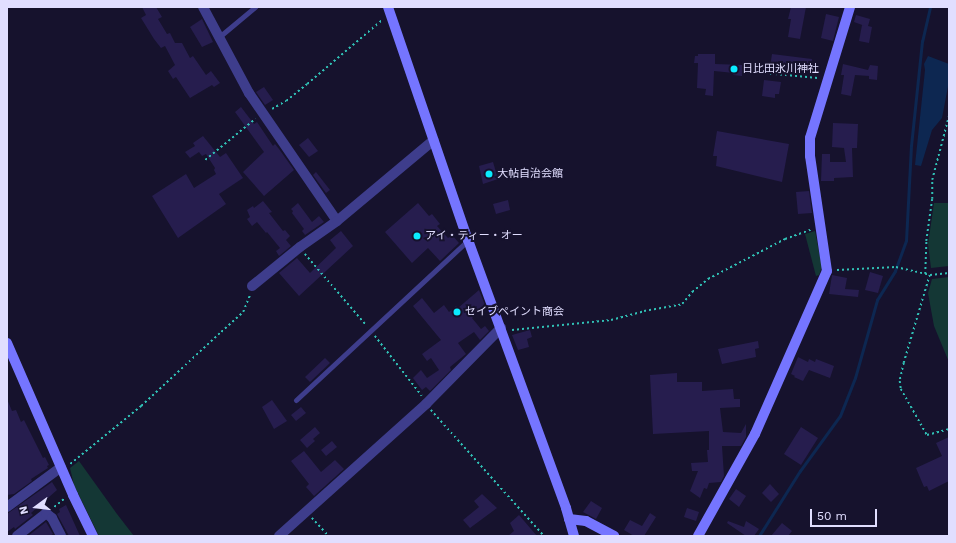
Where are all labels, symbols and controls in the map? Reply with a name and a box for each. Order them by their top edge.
place label: 日比田氷川神社 [742,62,819,76]
marker: 日比田氷川神社 [729,64,739,74]
place label: 大帖自治会館 [497,167,563,181]
marker: 大帖自治会館 [484,169,494,179]
place label: アイ・ティー・オー [425,229,524,243]
marker: アイ・ティー・オー [412,231,422,241]
place label: セイブペイント商会 [465,305,564,319]
marker: セイブペイント商会 [452,307,462,317]
north arrow [16,487,56,527]
scale bar [812,501,879,527]
text: N [17,505,31,516]
text: 50 m [817,509,847,523]

